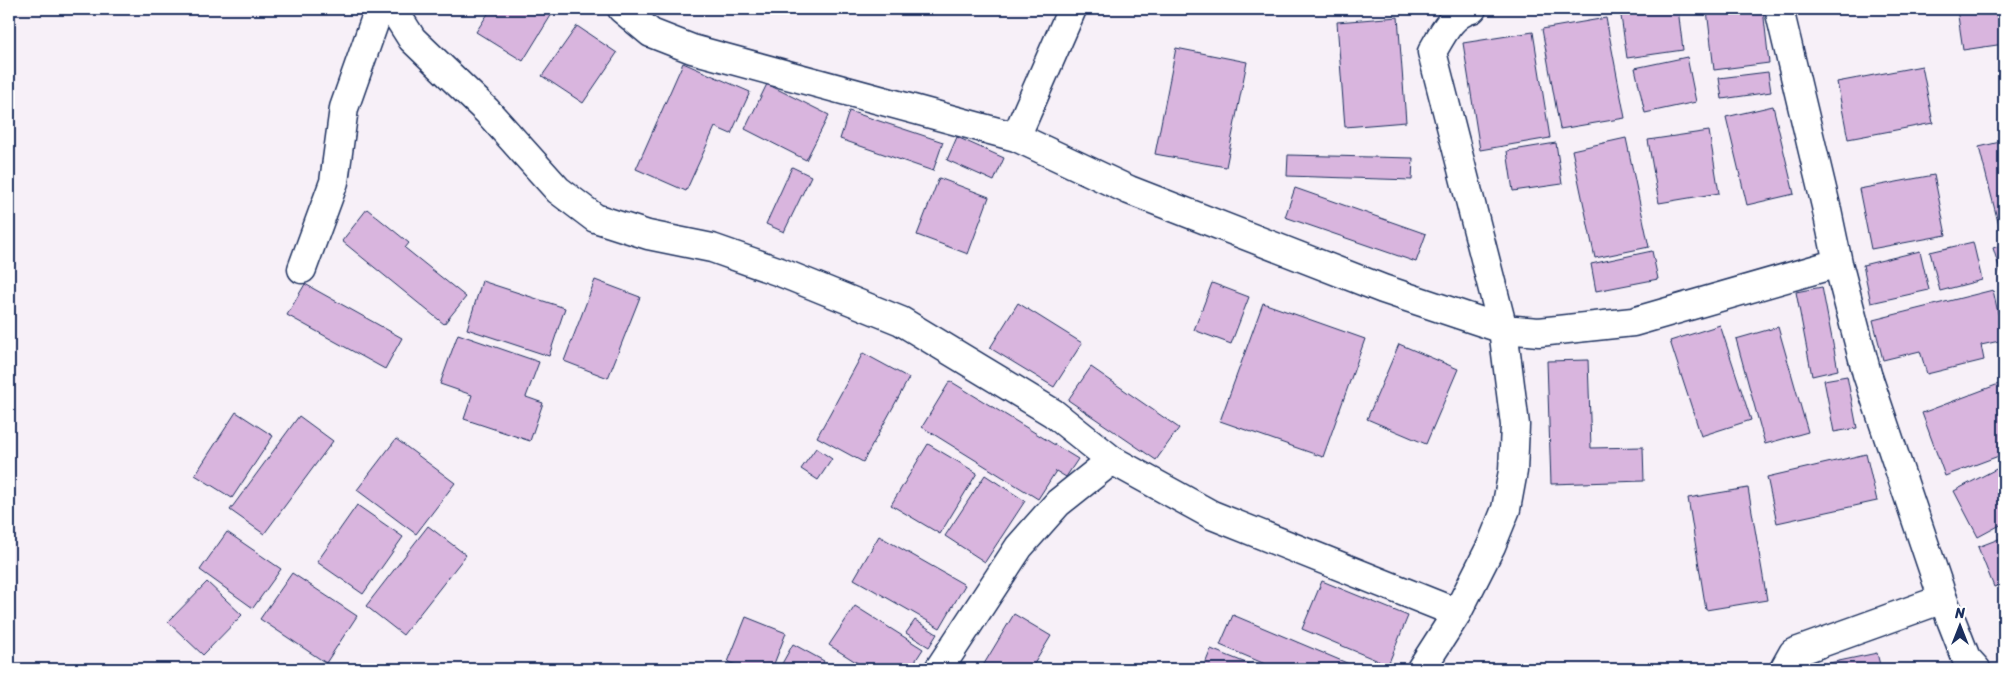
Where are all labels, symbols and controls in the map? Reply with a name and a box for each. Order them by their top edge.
north arrow [1936,600,1986,650]
text: N [1954,601,1965,626]

